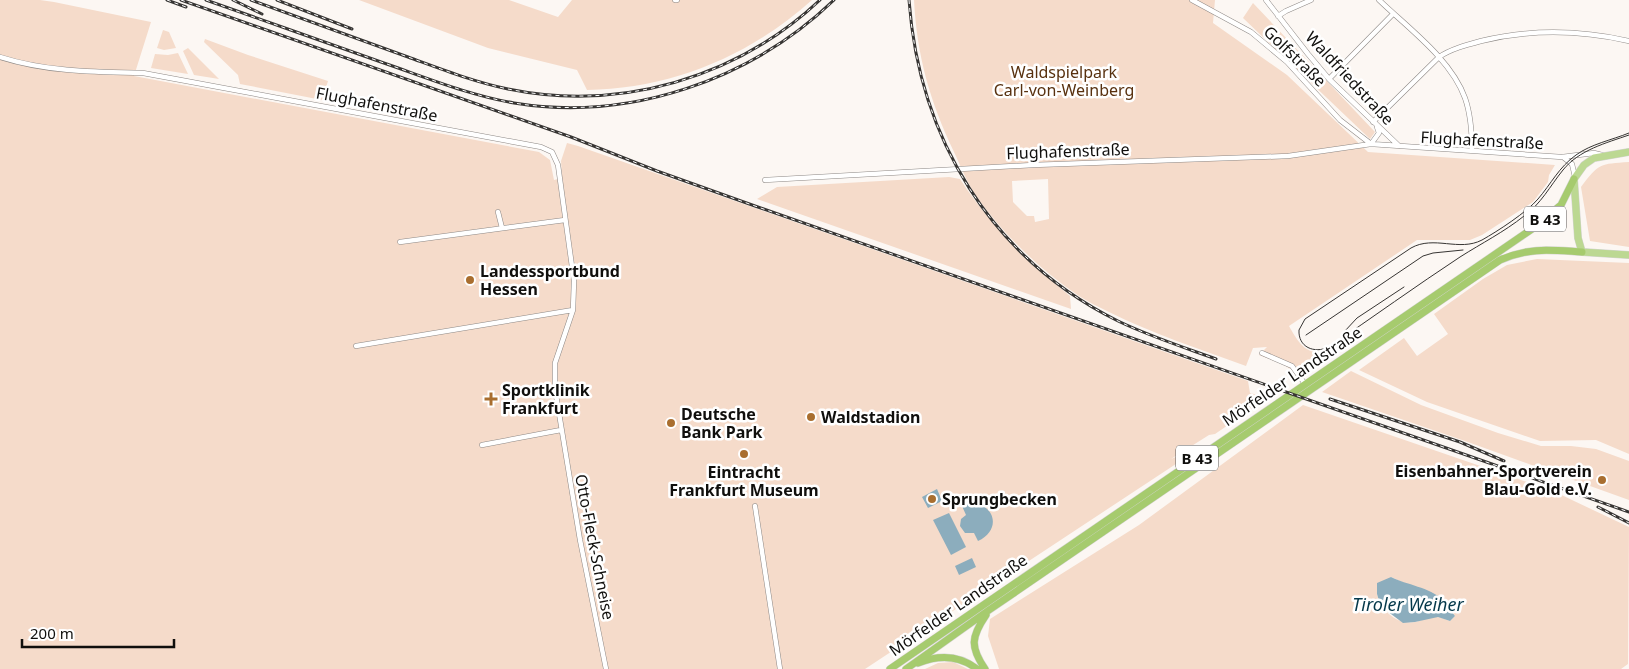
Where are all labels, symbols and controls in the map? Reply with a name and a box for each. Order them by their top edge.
street label: Golfstraße [1259,21,1331,91]
street label: Waldfriedstraße [1301,26,1399,130]
park label: Waldspielpark Carl-von-Weinberg [994,61,1134,101]
street label: Flughafenstraße [314,81,440,127]
street label: Flughafenstraße [1420,126,1544,154]
street label: Flughafenstraße [1006,138,1130,164]
road number: B 43 [1524,206,1566,232]
place label: Landessportbund Hessen [480,260,620,300]
marker: Landessportbund Hessen [464,274,476,286]
street label: Mörfelder Landstraße [1218,321,1366,431]
place label: Sportklinik Frankfurt [502,379,590,419]
marker: Sportklinik Frankfurt [484,392,498,406]
place label: Deutsche Bank Park [681,403,762,443]
place label: Waldstadion [821,406,920,428]
marker: Waldstadion [805,411,817,423]
marker: Deutsche Bank Park [665,417,677,429]
road number: B 43 [1176,446,1218,470]
marker: Eintracht Frankfurt Museum [738,448,750,460]
place label: Eisenbahner-Sportverein Blau-Gold e.V. [1395,460,1592,500]
place label: Eintracht Frankfurt Museum [669,461,819,501]
street label: Otto-Fleck-Schneise [570,472,620,622]
marker: Eisenbahner-Sportverein Blau-Gold e.V. [1596,474,1608,486]
place label: Sprungbecken [942,488,1057,510]
marker: Sprungbecken [926,493,938,505]
street label: Mörfelder Landstraße [885,549,1031,661]
water label: Tiroler Weiher [1352,592,1464,616]
scale bar [22,616,175,648]
text: 200 m [30,623,74,643]

